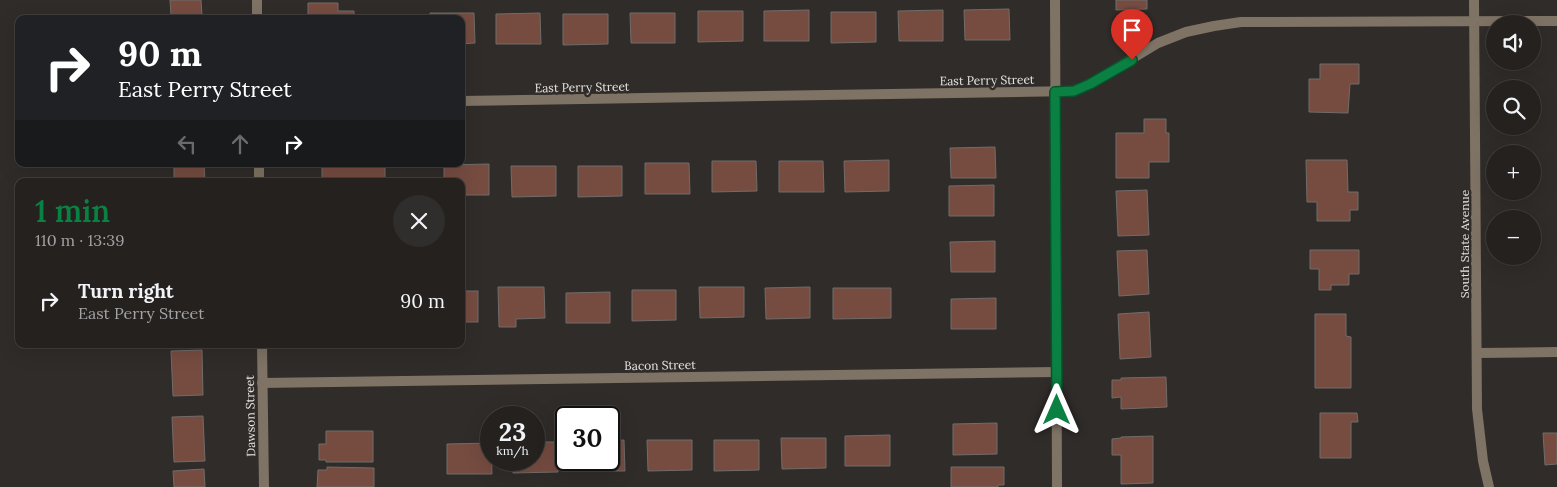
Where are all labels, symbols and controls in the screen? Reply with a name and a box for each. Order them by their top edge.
pin [1111,9,1153,60]
map controls [1486,15,1541,265]
button: sound [1486,15,1541,70]
icon: arrive [1118,16,1146,44]
text: 90 m [118,31,202,76]
icon: right [35,35,100,100]
street label: East Perry Street [939,72,1035,88]
text: East Perry Street [118,75,292,103]
street label: East Perry Street [534,79,630,95]
button: search [1486,80,1541,135]
icon: left [173,130,201,158]
icon: ahead [226,130,254,158]
icon: right [279,130,307,158]
button: + [1486,145,1541,200]
street label: South State Avenue [1457,189,1472,298]
text: 1 min [35,192,110,230]
button: close [393,195,445,247]
button: − [1486,210,1541,265]
text: 110 m · 13:39 [35,230,124,250]
text: Turn right [78,279,174,303]
icon: right [35,287,63,315]
text: 90 m [400,289,445,313]
text: East Perry Street [78,303,204,323]
street label: Bacon Street [624,357,696,373]
street label: Dawson Street [242,375,258,457]
position arrow [1030,383,1082,435]
speed limit sign: 30 [555,406,620,471]
text: 23 [499,416,526,448]
text: km/h [496,443,529,458]

